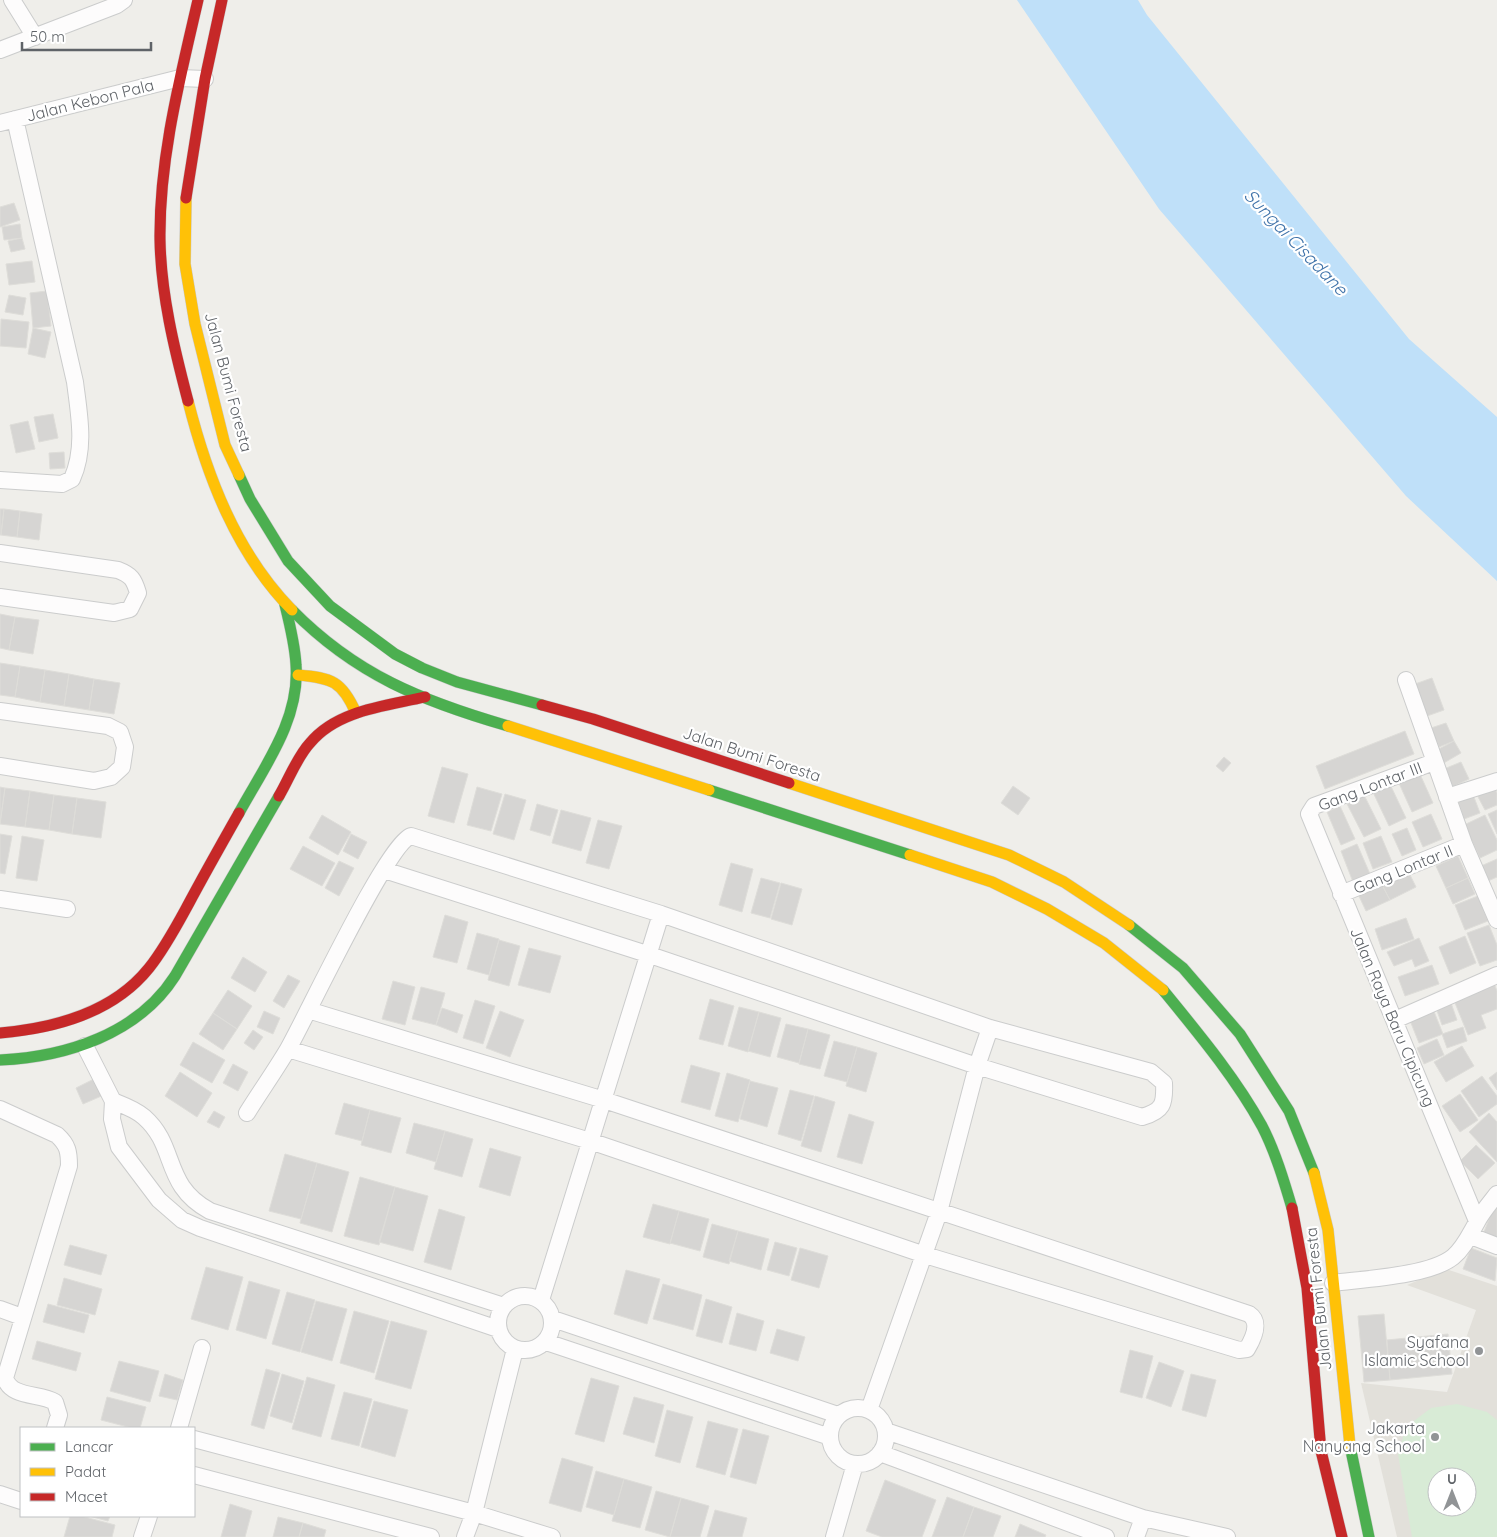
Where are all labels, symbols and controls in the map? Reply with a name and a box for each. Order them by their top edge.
scale bar [22,20,151,52]
text: 50 m [30,27,65,46]
street label: Jalan Kebon Pala [24,74,156,126]
water label: Sungai Cisadane [1239,184,1353,301]
street label: Jalan Bumi Foresta [201,310,257,454]
street label: Jalan Bumi Foresta [681,722,823,786]
street label: Gang Lontar III [1315,757,1425,815]
street label: Gang Lontar II [1350,840,1456,898]
street label: Jalan Raya Baru Cipicung [1346,924,1440,1110]
street label: Jalan Bumi Foresta [1301,1226,1335,1372]
place label: Syafana Islamic School [1364,1332,1469,1370]
marker: Syafana Islamic School [1473,1345,1485,1357]
place label: Jakarta Nanyang School [1303,1418,1425,1456]
legend [20,1427,195,1517]
marker: Jakarta Nanyang School [1429,1431,1441,1443]
text: Lancar [65,1437,114,1456]
text: Padat [65,1462,106,1481]
north arrow [1427,1467,1477,1517]
text: U [1447,1470,1457,1488]
text: Macet [65,1487,108,1506]

